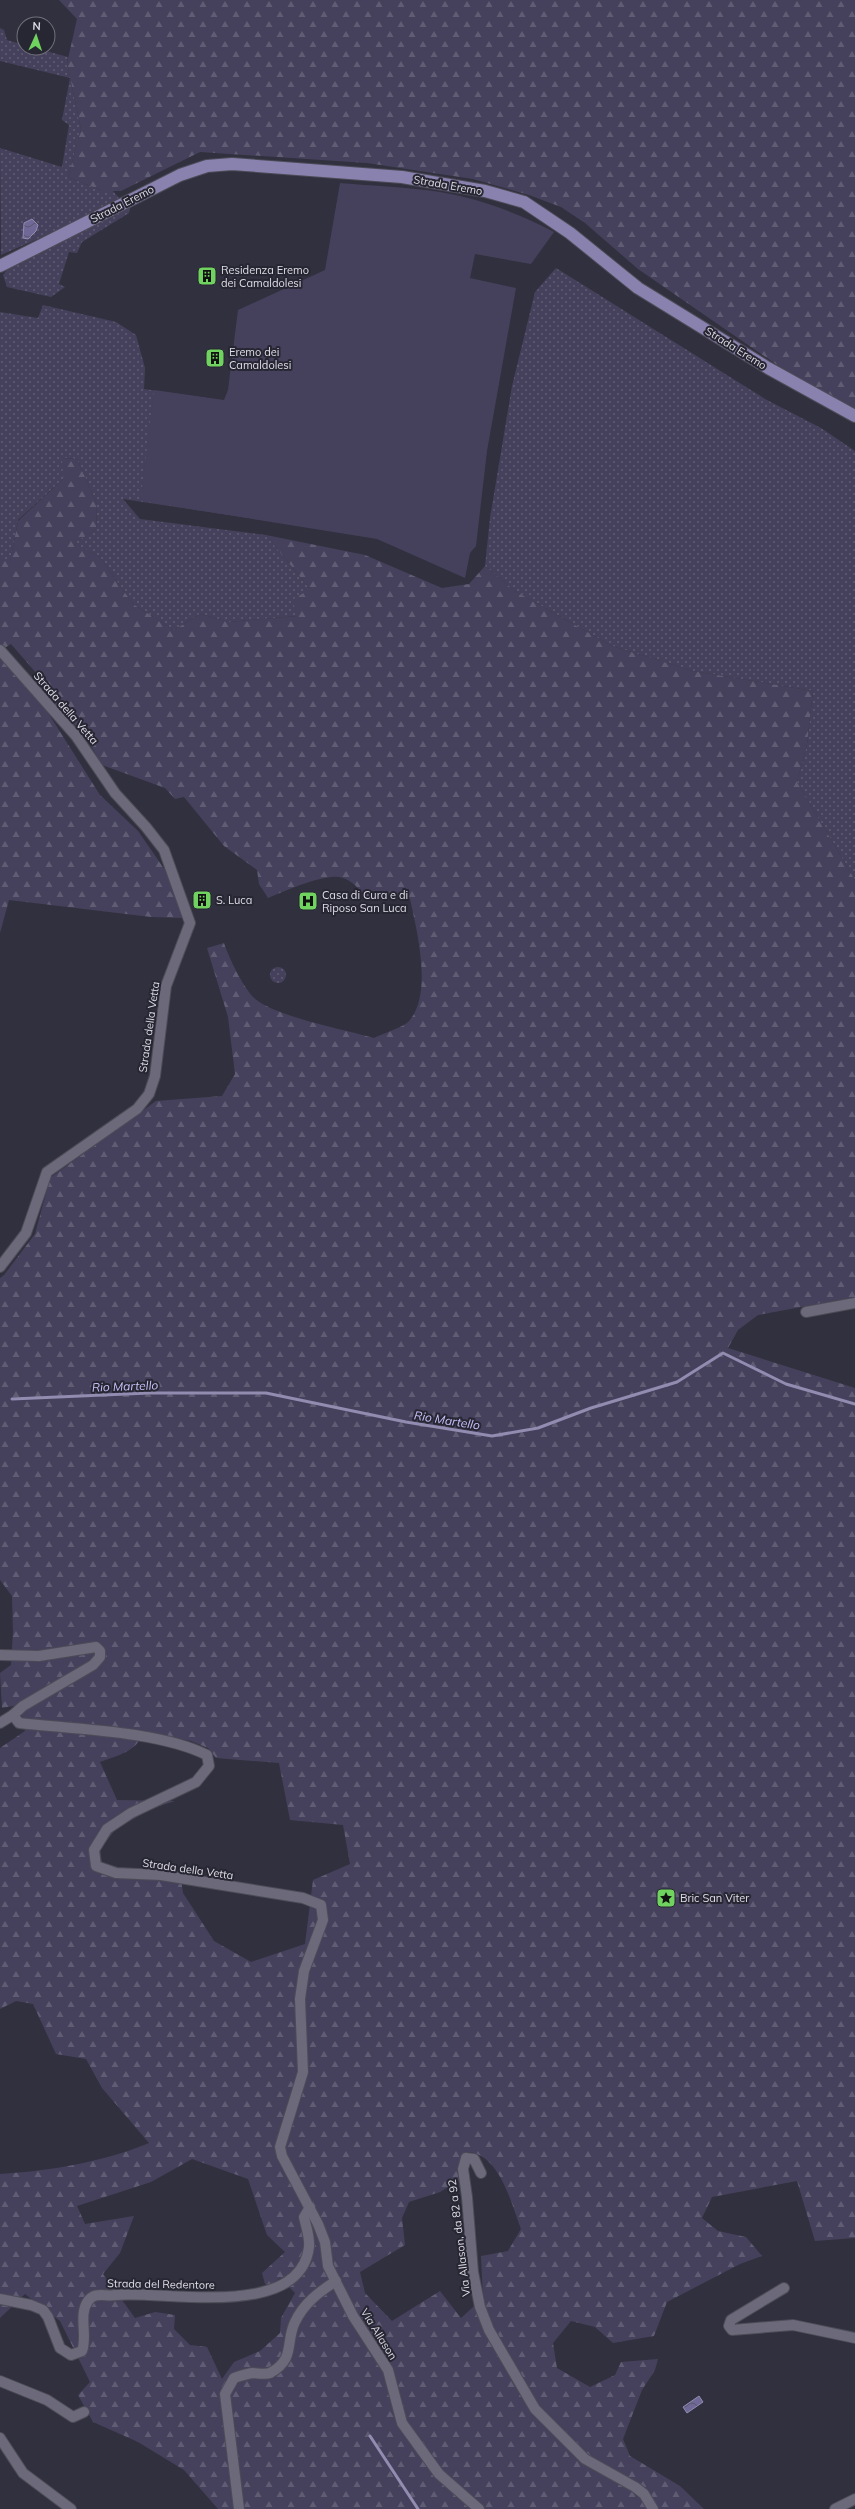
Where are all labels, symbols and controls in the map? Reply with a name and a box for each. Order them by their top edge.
north arrow [16,16,56,56]
text: N [32,19,41,33]
street label: Strada Eremo [413,172,483,198]
street label: Strada Eremo [88,182,156,226]
place label: Residenza Eremo dei Camaldolesi [221,263,309,290]
building icon: Residenza Eremo dei Camaldolesi [196,265,218,287]
street label: Strada Eremo [703,324,769,372]
place label: Eremo dei Camaldolesi [229,345,291,372]
building icon: Eremo dei Camaldolesi [204,347,226,369]
street label: Strada della Vetta [31,669,101,747]
place label: Casa di Cura e di Riposo San Luca [322,888,408,915]
building icon: S. Luca [191,889,213,911]
hospital icon: Casa di Cura e di Riposo San Luca [297,890,319,912]
place label: S. Luca [216,893,252,907]
street label: Strada della Vetta [136,981,162,1073]
water label: Rio Martello [91,1377,159,1395]
water label: Rio Martello [413,1407,481,1433]
street label: Strada della Vetta [142,1856,234,1882]
place icon: Bric San Viter [655,1887,677,1909]
place label: Bric San Viter [680,1891,749,1905]
street label: Via Allason, da 82 a 92 [445,2178,473,2297]
street label: Strada del Redentore [107,2276,215,2292]
street label: Via Allason [358,2306,400,2362]

